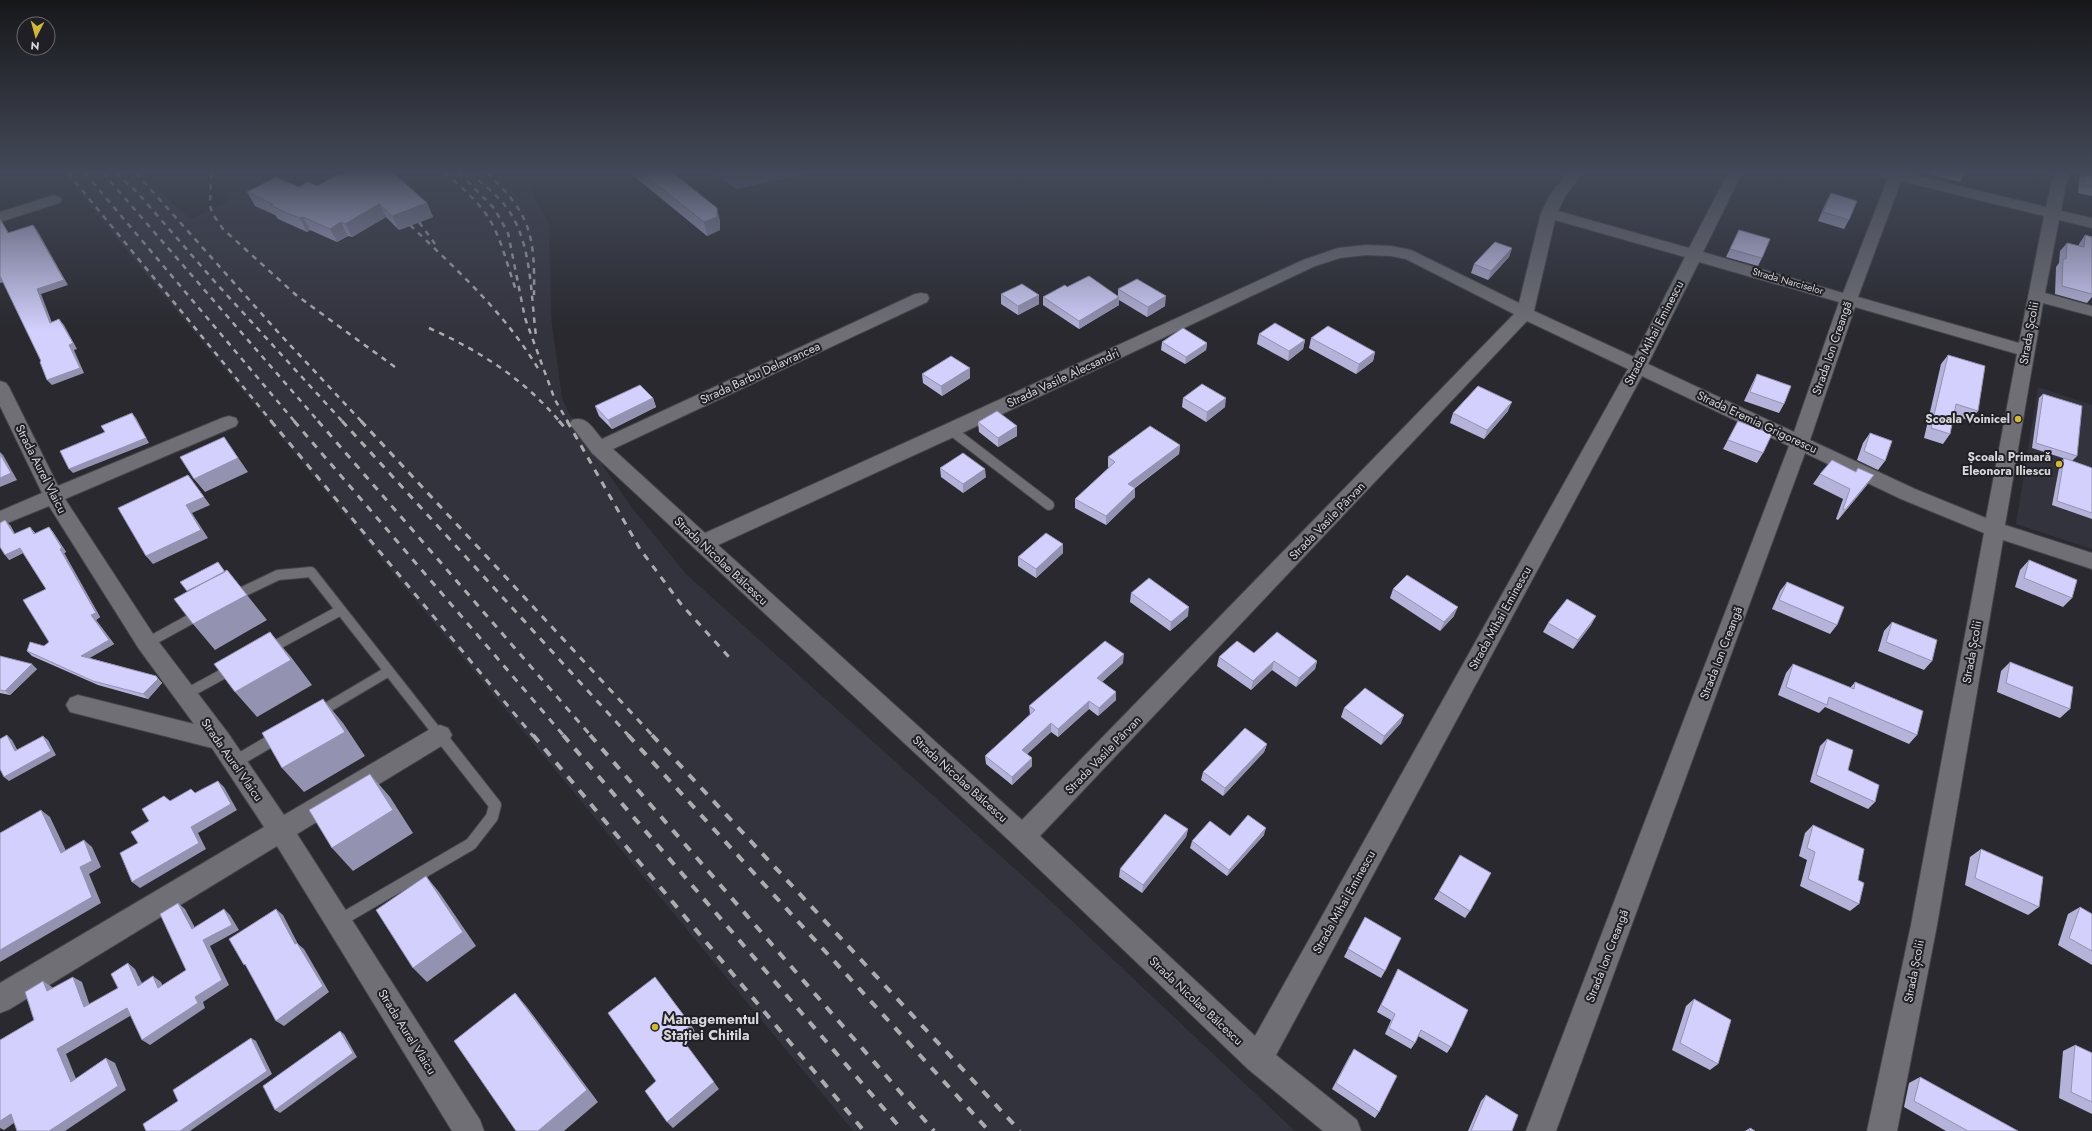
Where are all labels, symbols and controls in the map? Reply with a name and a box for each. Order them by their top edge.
north arrow [16,16,56,56]
text: N [30,38,40,54]
street label: Strada Narciselor [1751,264,1826,298]
street label: Strada Mihai Eminescu [1620,277,1688,389]
street label: Strada Ion Creangă [1808,299,1857,397]
street label: Strada Școlii [2015,300,2043,366]
street label: Strada Barbu Delavrancea [697,337,823,409]
street label: Strada Vasile Alecsandri [1004,344,1122,412]
street label: Strada Eremia Grigorescu [1694,386,1820,458]
place label: Scoala Voinicel [1925,410,2010,428]
marker: Scoala Voinicel [2013,414,2023,424]
street label: Strada Aurel Vlaicu [11,421,71,517]
place label: Școala Primară Eleonora Iliescu [1962,448,2051,480]
marker: Școala Primară Eleonora Iliescu [2054,459,2064,469]
street label: Strada Vasile Pârvan [1285,478,1369,564]
street label: Strada Nicolae Bălcescu [670,513,772,609]
street label: Strada Mihai Eminescu [1464,563,1536,673]
street label: Strada Ion Creangă [1695,604,1747,702]
street label: Strada Școlii [1958,619,1986,685]
street label: Strada Vasile Pârvan [1061,712,1145,798]
street label: Strada Aurel Vlaicu [197,715,267,805]
street label: Strada Nicolae Bălcescu [908,731,1012,827]
street label: Strada Mihai Eminescu [1308,847,1380,957]
street label: Strada Ion Creangă [1581,907,1633,1005]
street label: Strada Școlii [1899,938,1929,1004]
street label: Strada Nicolae Bălcescu [1145,953,1247,1049]
street label: Strada Aurel Vlaicu [374,986,440,1078]
place label: Managementul Stației Chitila [663,1009,759,1046]
marker: Managementul Stației Chitila [650,1022,660,1032]

